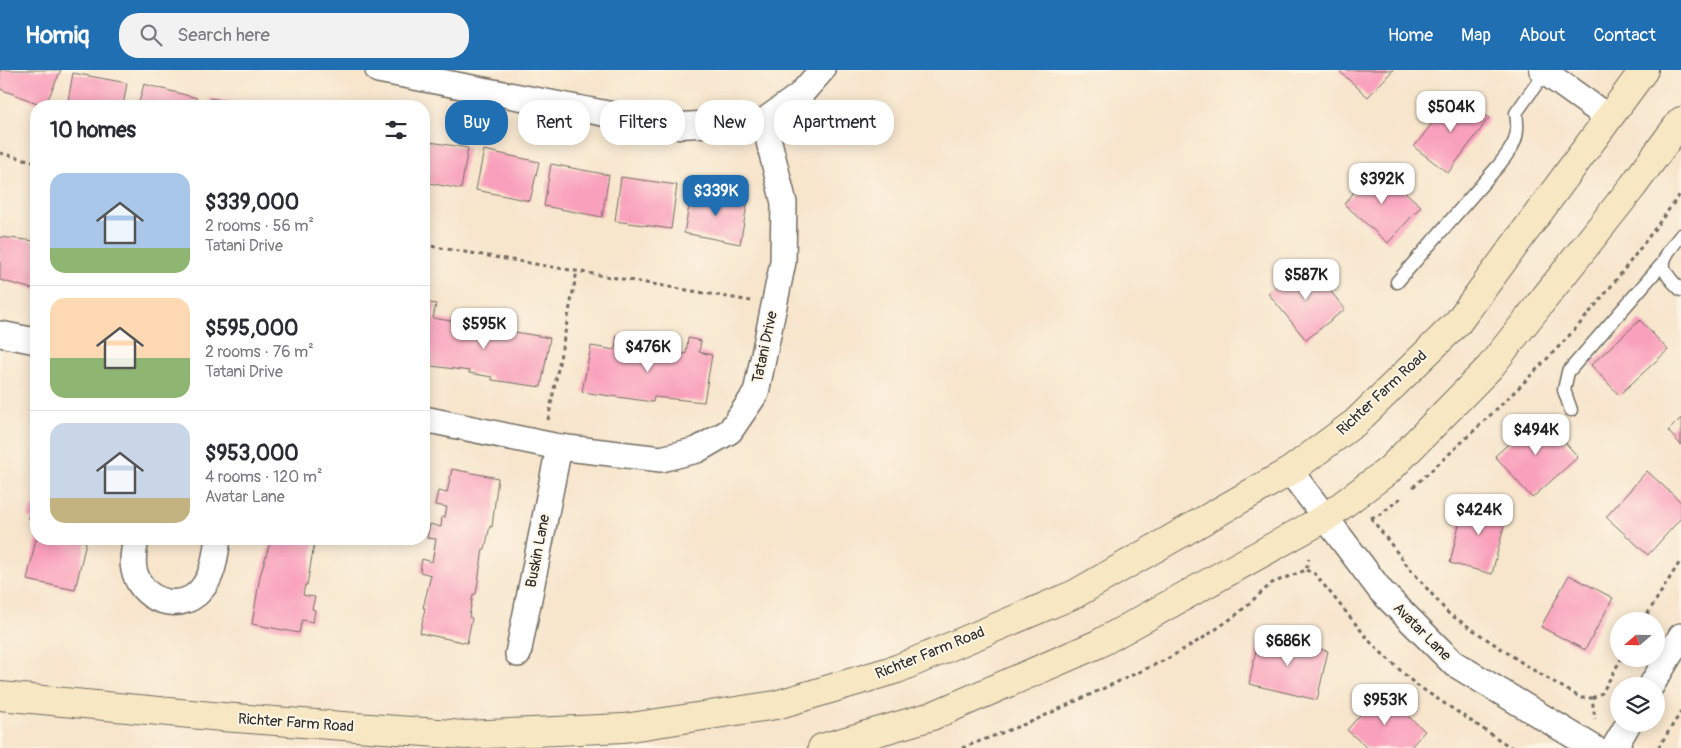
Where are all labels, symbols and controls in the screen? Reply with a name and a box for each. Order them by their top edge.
search box [119,13,469,58]
text: Homiq [25,21,89,50]
icon: search [137,21,165,49]
text: Search here [177,23,270,47]
text: Home [1388,24,1433,47]
text: Map [1461,24,1491,47]
text: About [1519,24,1565,47]
text: Contact [1593,24,1656,47]
pin: $504K [1416,90,1486,133]
text: $504K [1427,97,1475,117]
chip: Buy [445,100,508,145]
chip: Rent [518,100,590,145]
chip: Filters [600,100,685,145]
chip: New [695,100,764,145]
chip: Apartment [774,100,894,145]
icon: filters [382,116,410,144]
text: 10 homes [50,117,136,144]
pin: $392K [1347,162,1417,205]
text: $392K [1360,169,1404,189]
pin: $339K [681,174,751,217]
text: $339K [694,181,738,201]
text: $339,000 [205,189,299,216]
icon: home [90,193,150,253]
text: 2 rooms · 56 m² [205,216,314,236]
text: Tatani Drive [205,236,283,256]
pin: $587K [1271,258,1341,301]
text: $587K [1284,265,1328,285]
pin: $595K [449,308,519,350]
street label: Tatani Drive [748,309,782,385]
text: $595K [462,314,506,334]
text: $595,000 [205,315,298,342]
icon: home [90,318,150,378]
pin: $476K [613,330,683,373]
text: $476K [625,337,671,357]
text: 2 rooms · 76 m² [205,342,314,362]
street label: Richter Farm Road [1333,346,1431,440]
text: Tatani Drive [205,362,283,382]
pin: $494K [1501,414,1571,456]
text: $494K [1513,420,1559,440]
text: $953,000 [205,440,299,467]
icon: home [90,443,150,503]
text: 4 rooms · 120 m² [205,467,322,487]
text: Avatar Lane [205,487,285,507]
pin: $424K [1444,494,1514,536]
text: $424K [1456,500,1502,520]
street label: Buskin Lane [522,512,555,589]
street label: Avatar Lane [1389,599,1456,666]
north arrow [1610,612,1665,668]
map controls [1610,612,1665,732]
street label: Richter Farm Road [873,622,987,684]
pin: $686K [1253,624,1323,667]
text: $686K [1265,631,1311,651]
button: layers [1610,677,1665,732]
pin: $953K [1350,684,1420,726]
text: $953K [1363,690,1407,710]
street label: Richter Farm Road [237,709,355,737]

